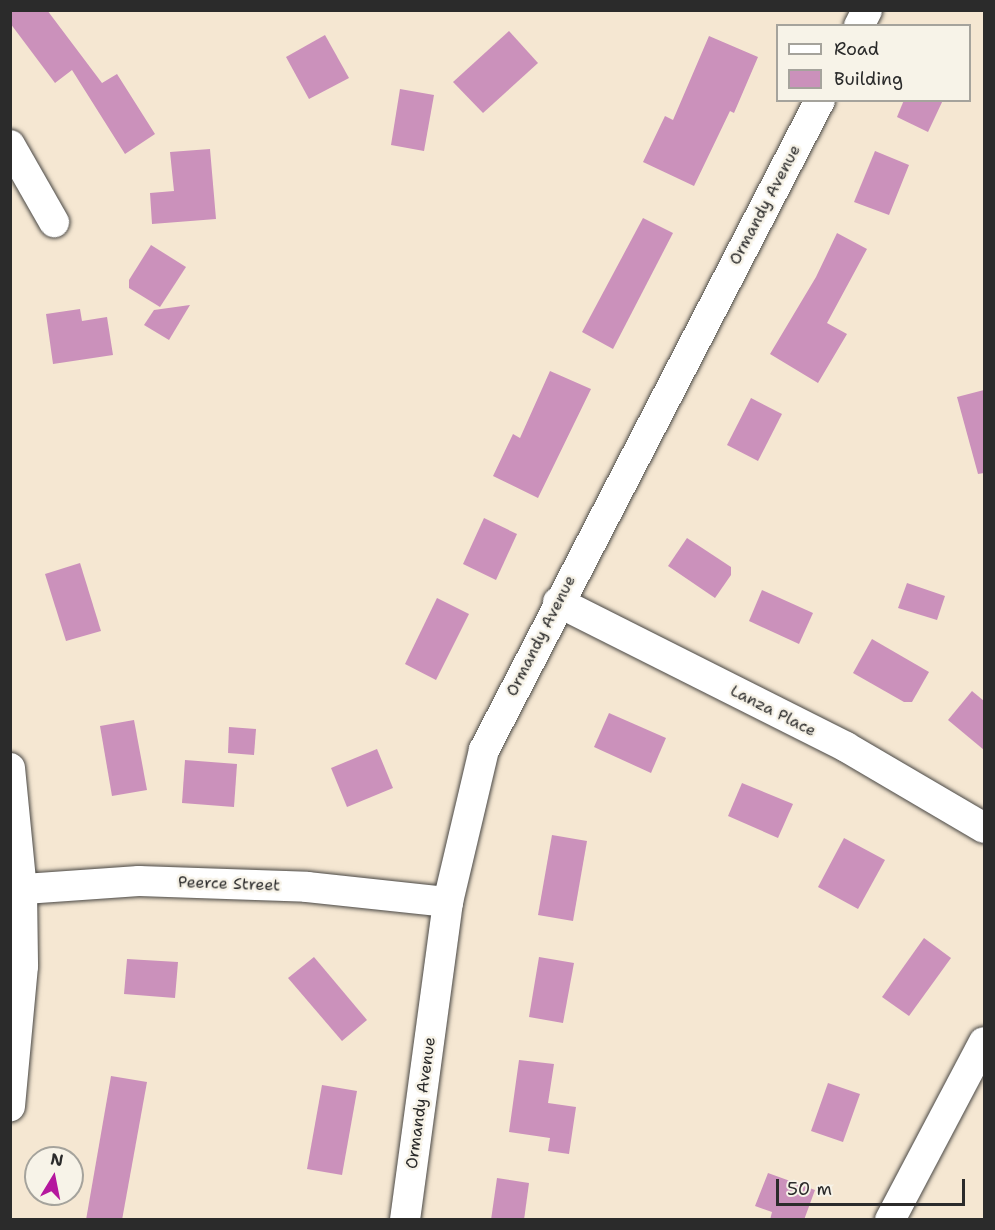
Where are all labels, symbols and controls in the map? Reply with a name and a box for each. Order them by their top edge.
legend [776,24,971,102]
text: Road [834,37,879,61]
text: Building [834,67,903,91]
street label: Ormandy Avenue [725,142,805,268]
street label: Ormandy Avenue [502,572,580,700]
street label: Lanza Place [727,681,819,741]
street label: Peerce Street [178,873,280,895]
street label: Ormandy Avenue [402,1036,440,1170]
north arrow [24,1146,84,1206]
text: N [49,1148,65,1171]
scale bar [779,1167,968,1205]
text: 50 m [787,1177,832,1201]

